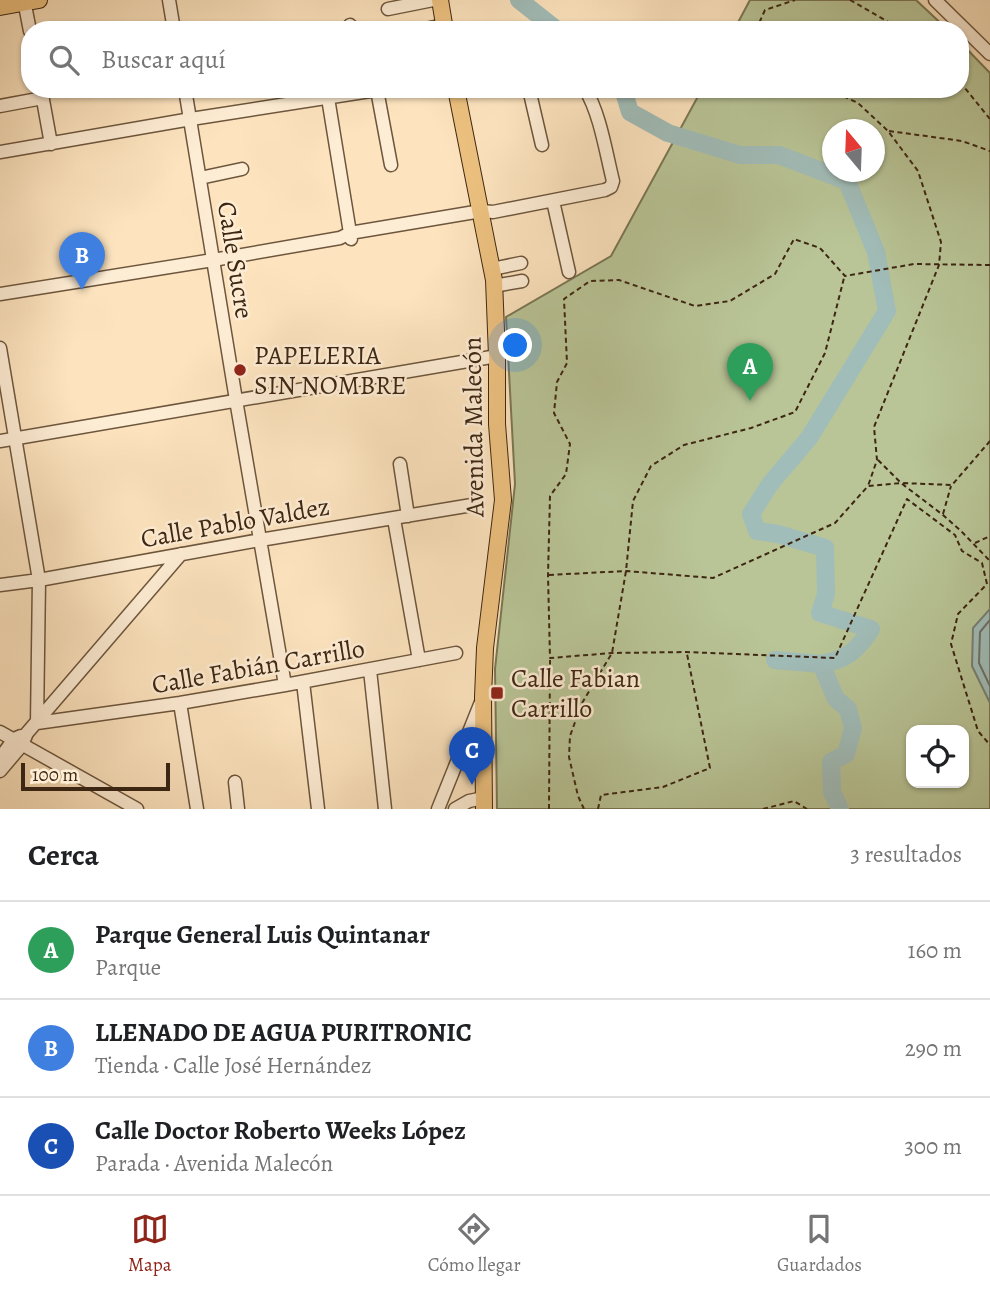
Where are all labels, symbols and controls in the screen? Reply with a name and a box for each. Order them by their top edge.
search box [21,21,969,98]
icon: search [45,41,83,79]
text: Buscar aquí [101,42,226,77]
north arrow [822,119,885,182]
street label: Calle Sucre [209,199,262,321]
pin: B [59,232,105,290]
your location [498,328,532,362]
street label: Avenida Malecón [454,337,493,518]
place label: PAPELERIA SIN NOMBRE [254,338,407,403]
pin: A [727,343,773,401]
marker: PAPELERIA SIN NOMBRE [232,362,248,378]
street label: Calle Pablo Valdez [138,489,332,556]
street label: Calle Fabián Carrillo [149,631,367,702]
place label: Calle Fabian Carrillo [511,661,640,726]
marker: Calle Fabian Carrillo [489,685,505,701]
map controls [906,725,969,788]
button: locate [906,725,969,788]
pin: C [449,727,495,785]
scale bar [21,760,170,792]
text: 100 m [32,762,78,788]
text: Cerca [28,835,99,875]
text: 3 resultados [850,839,962,870]
text: Parque General Luis Quintanar [95,917,430,952]
text: A [44,935,58,966]
text: 160 m [908,935,962,966]
text: Parque [95,952,161,983]
text: LLENADO DE AGUA PURITRONIC [95,1015,472,1050]
text: B [44,1033,58,1064]
text: 290 m [905,1033,962,1064]
text: Tienda · Calle José Hernández [95,1050,372,1081]
text: Calle Doctor Roberto Weeks López [95,1113,466,1148]
text: C [44,1131,58,1162]
text: 300 m [904,1131,962,1162]
text: Parada · Avenida Malecón [95,1148,333,1179]
tab: Mapa [128,1210,172,1278]
tab: Cómo llegar [428,1210,521,1278]
tab: Guardados [777,1210,862,1278]

